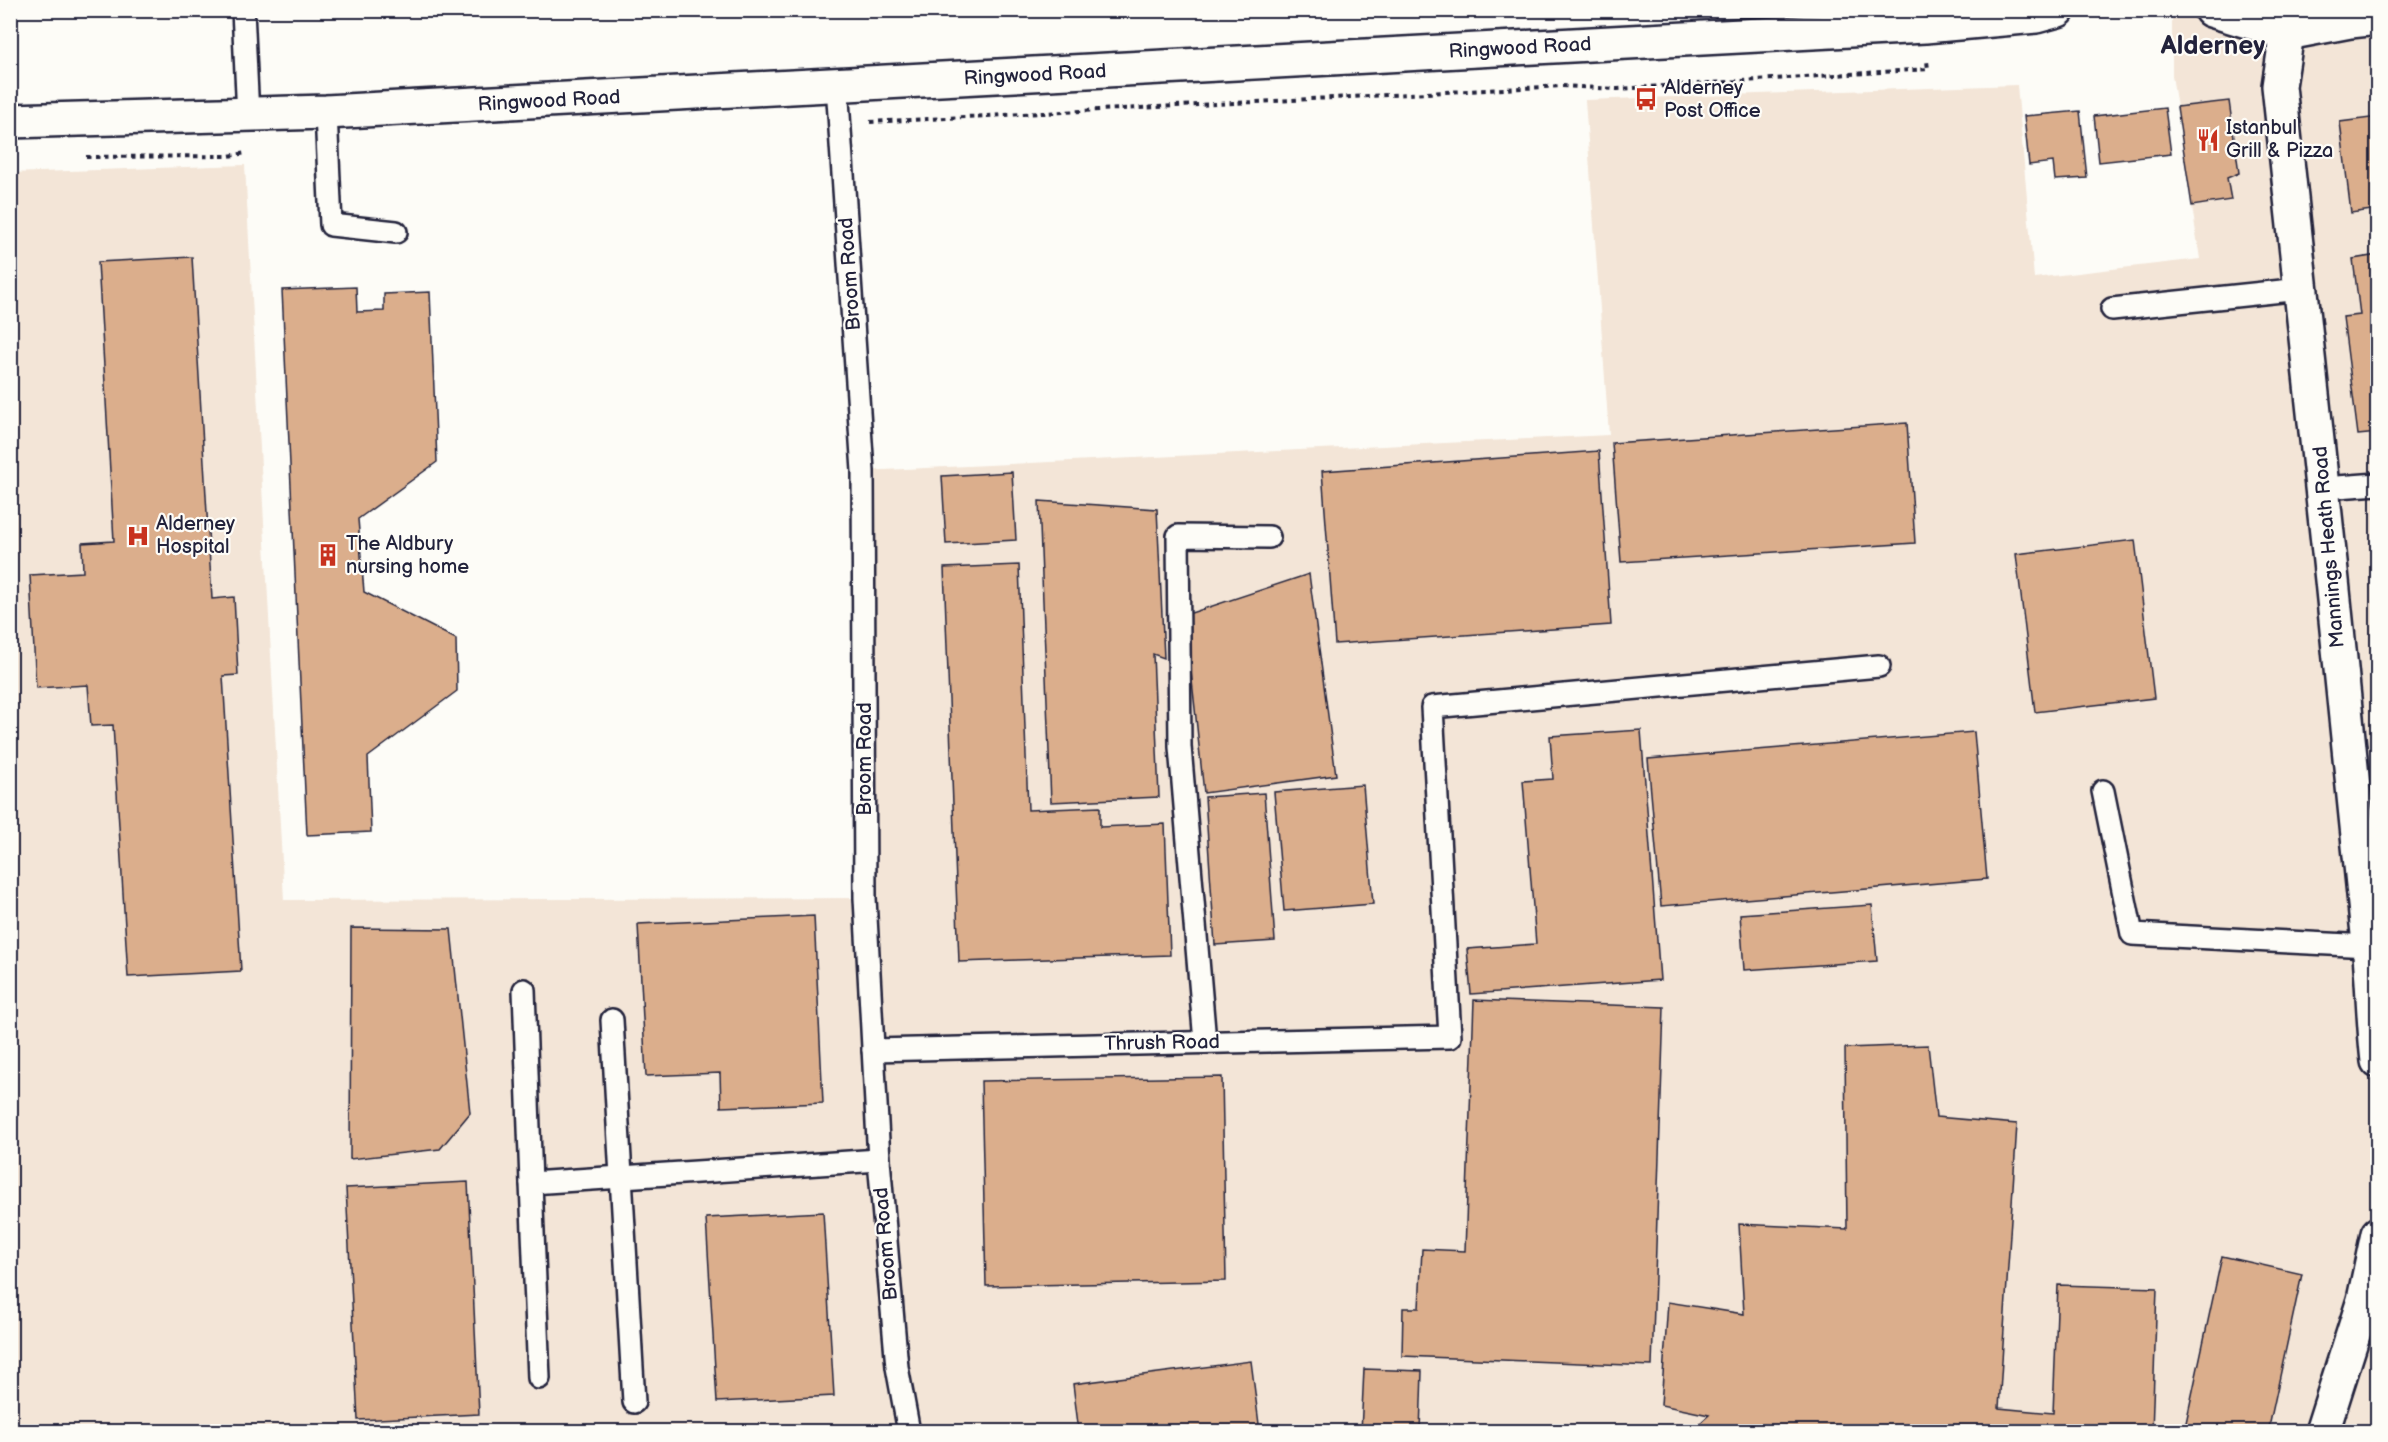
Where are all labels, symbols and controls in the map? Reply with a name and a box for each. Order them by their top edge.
district label: Alderney [2160,31,2265,62]
street label: Ringwood Road [1448,32,1592,64]
street label: Ringwood Road [963,59,1107,91]
place label: Alderney Post Office [1664,76,1761,123]
street label: Ringwood Road [477,85,621,117]
bus stop icon: Alderney Post Office [1633,86,1659,112]
place label: Istanbul Grill & Pizza [2226,116,2333,163]
restaurant icon: Istanbul Grill & Pizza [2195,127,2221,153]
street label: Broom Road [834,217,866,331]
street label: Mannings Heath Road [2308,445,2350,649]
place label: Alderney Hospital [156,512,235,559]
hospital icon: Alderney Hospital [125,523,151,549]
place label: The Aldbury nursing home [346,532,469,579]
building icon: The Aldbury nursing home [315,542,341,568]
street label: Broom Road [853,702,877,816]
street label: Thrush Road [1104,1030,1220,1056]
street label: Broom Road [869,1186,903,1302]

